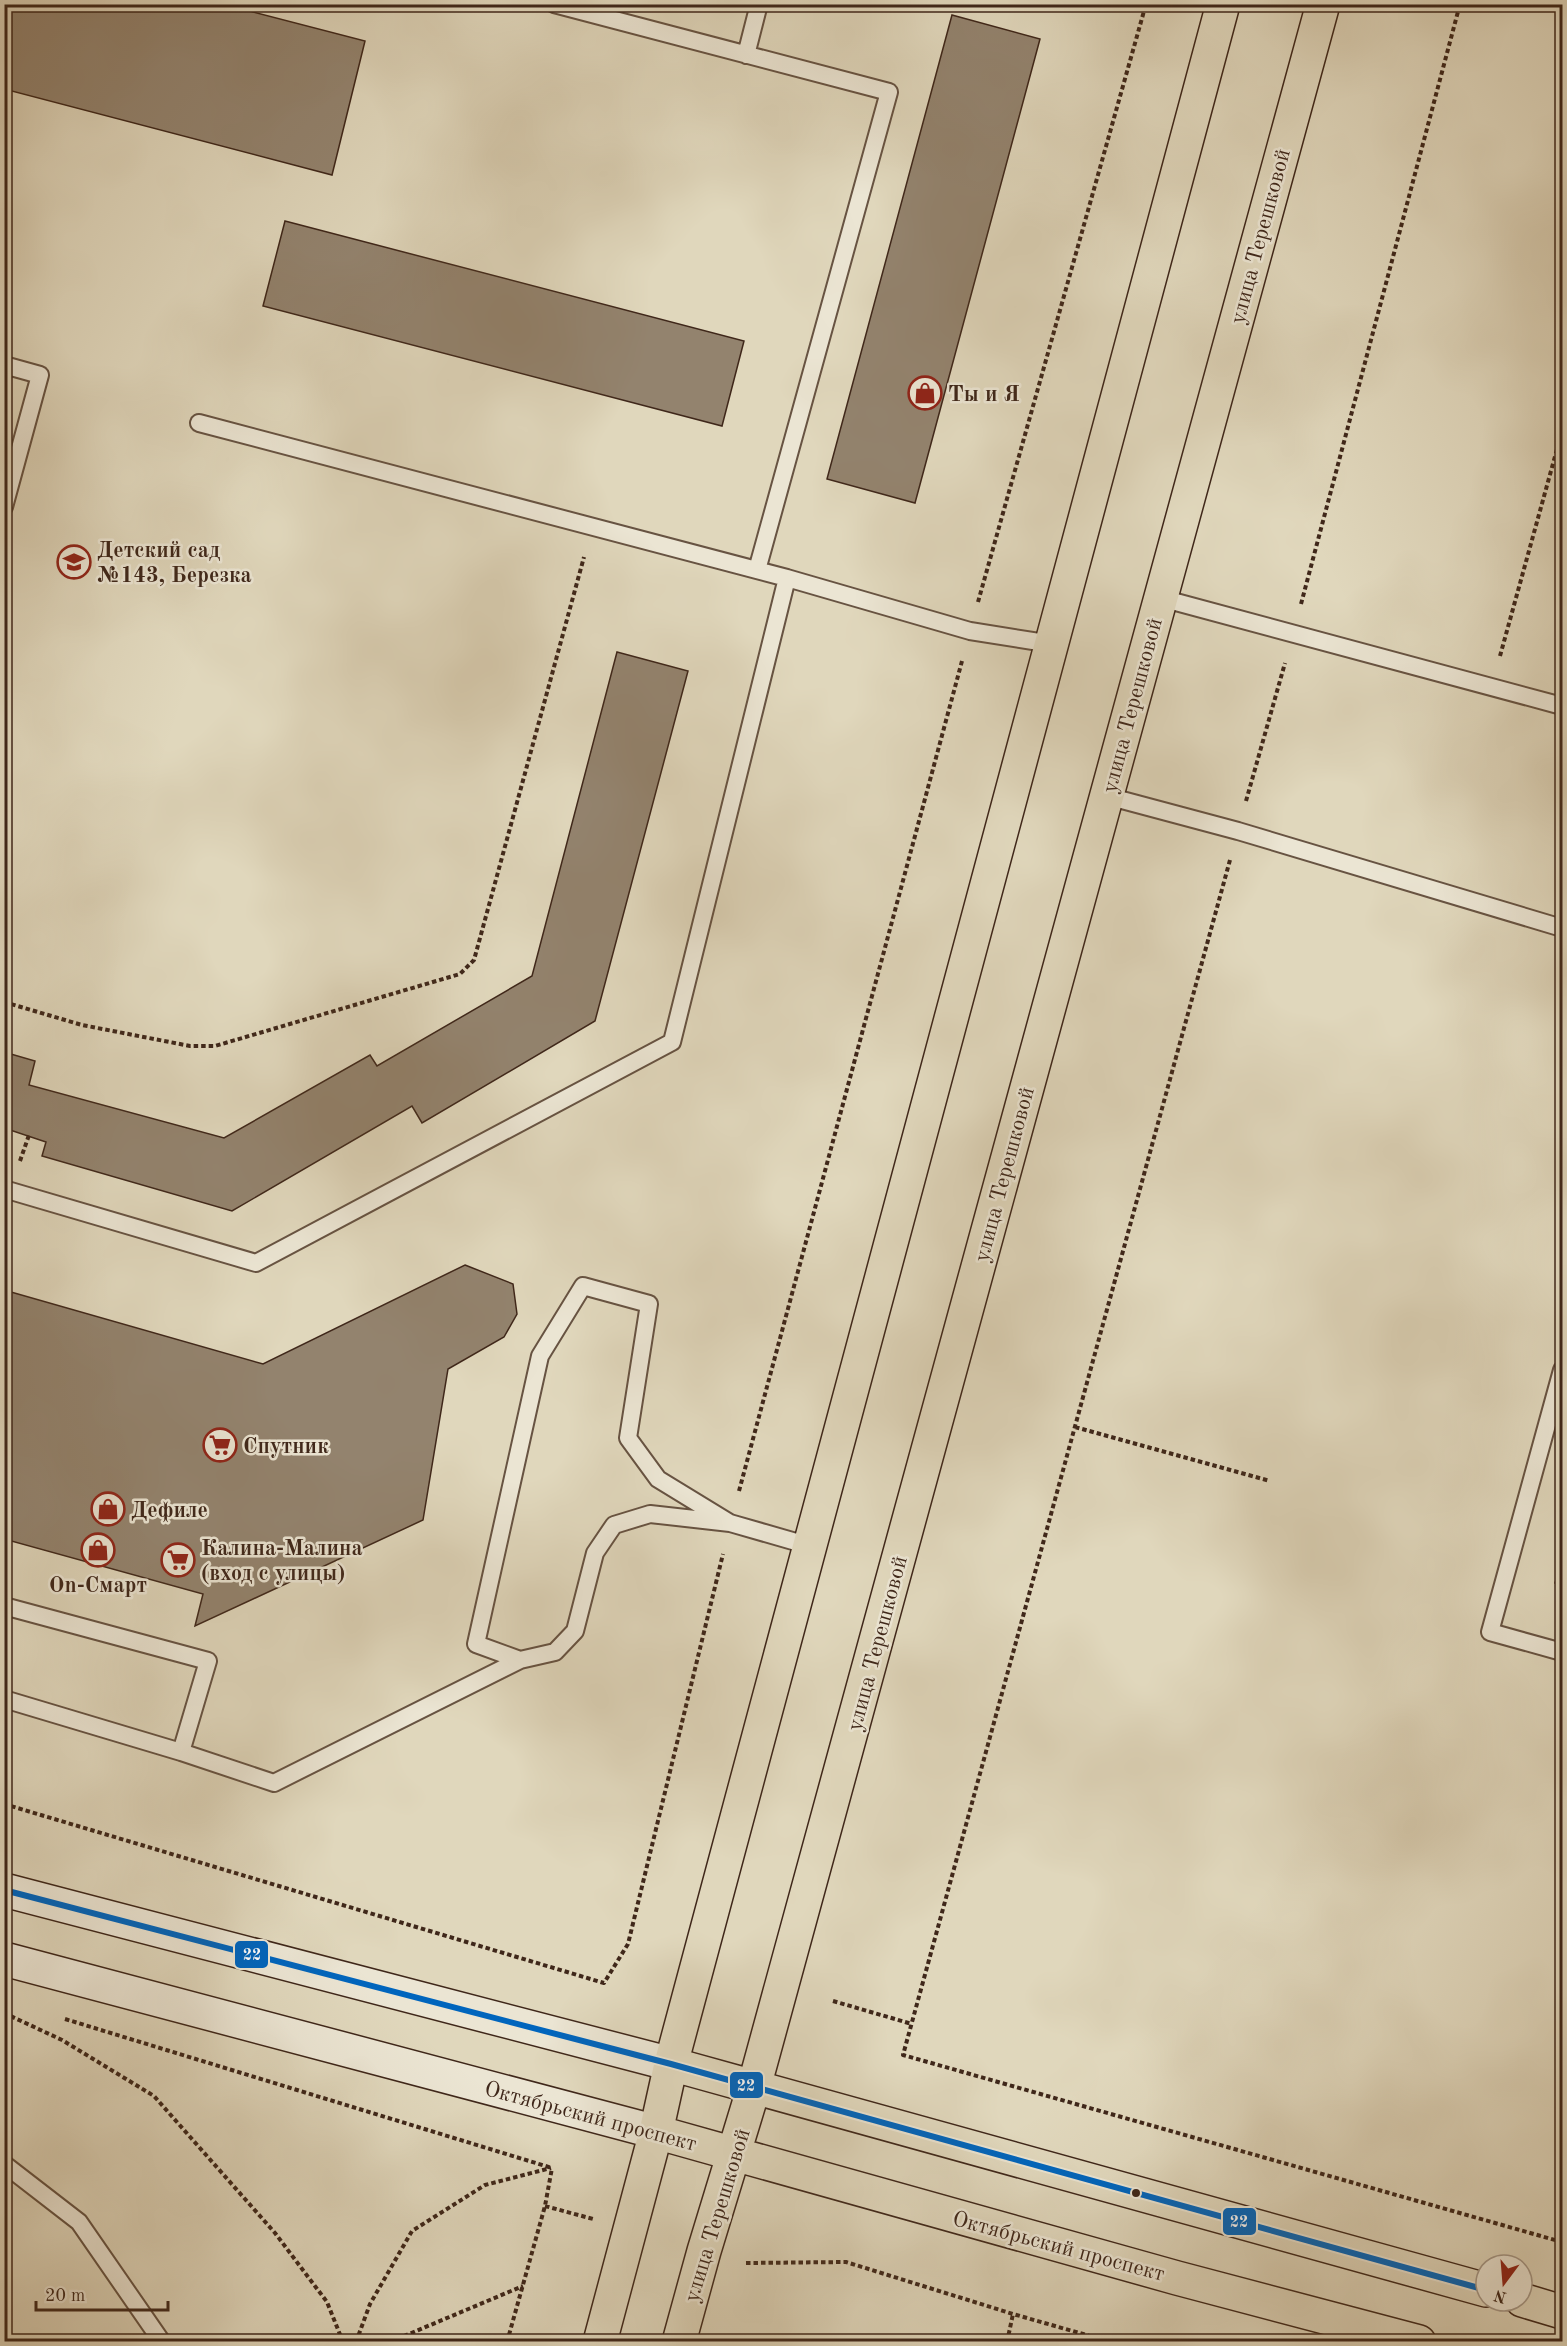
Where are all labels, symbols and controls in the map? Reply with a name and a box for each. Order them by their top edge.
street label: улица Терешковой [1227,147,1295,326]
shop icon: Ты и Я [907,375,943,411]
place label: Ты и Я [948,384,1020,406]
place label: Детский сад №143, Березка [97,540,252,587]
school or university icon: Детский сад №143, Березка [56,544,92,580]
street label: улица Терешковой [1099,616,1167,795]
street label: улица Терешковой [971,1085,1039,1264]
supermarket icon: Спутник [202,1427,238,1463]
place label: Спутник [243,1436,329,1458]
shop icon: Дефиле [90,1491,126,1527]
place label: Дефиле [131,1500,208,1523]
shop icon: On-Смарт [80,1532,116,1568]
place label: Калина-Малина (вход с улицы) [201,1538,363,1585]
supermarket icon: Калина-Малина (вход с улицы) [160,1542,196,1578]
street label: улица Терешковой [844,1554,912,1733]
place label: On-Смарт [49,1575,147,1597]
line badge: 22 [234,1940,269,1969]
text: 22 [243,1948,261,1964]
line badge: 22 [729,2071,764,2099]
street label: Октябрьский проспект [482,2078,699,2156]
text: 22 [737,2079,755,2095]
street label: улица Терешковой [681,2126,755,2305]
unlabelled marker [1130,2187,1142,2199]
line badge: 22 [1222,2207,1257,2236]
street label: Октябрьский проспект [950,2208,1167,2286]
text: 22 [1230,2215,1248,2231]
north arrow [1474,2253,1534,2313]
scale bar [36,2274,168,2312]
text: N [1492,2286,1509,2305]
text: 20 m [45,2287,85,2305]

